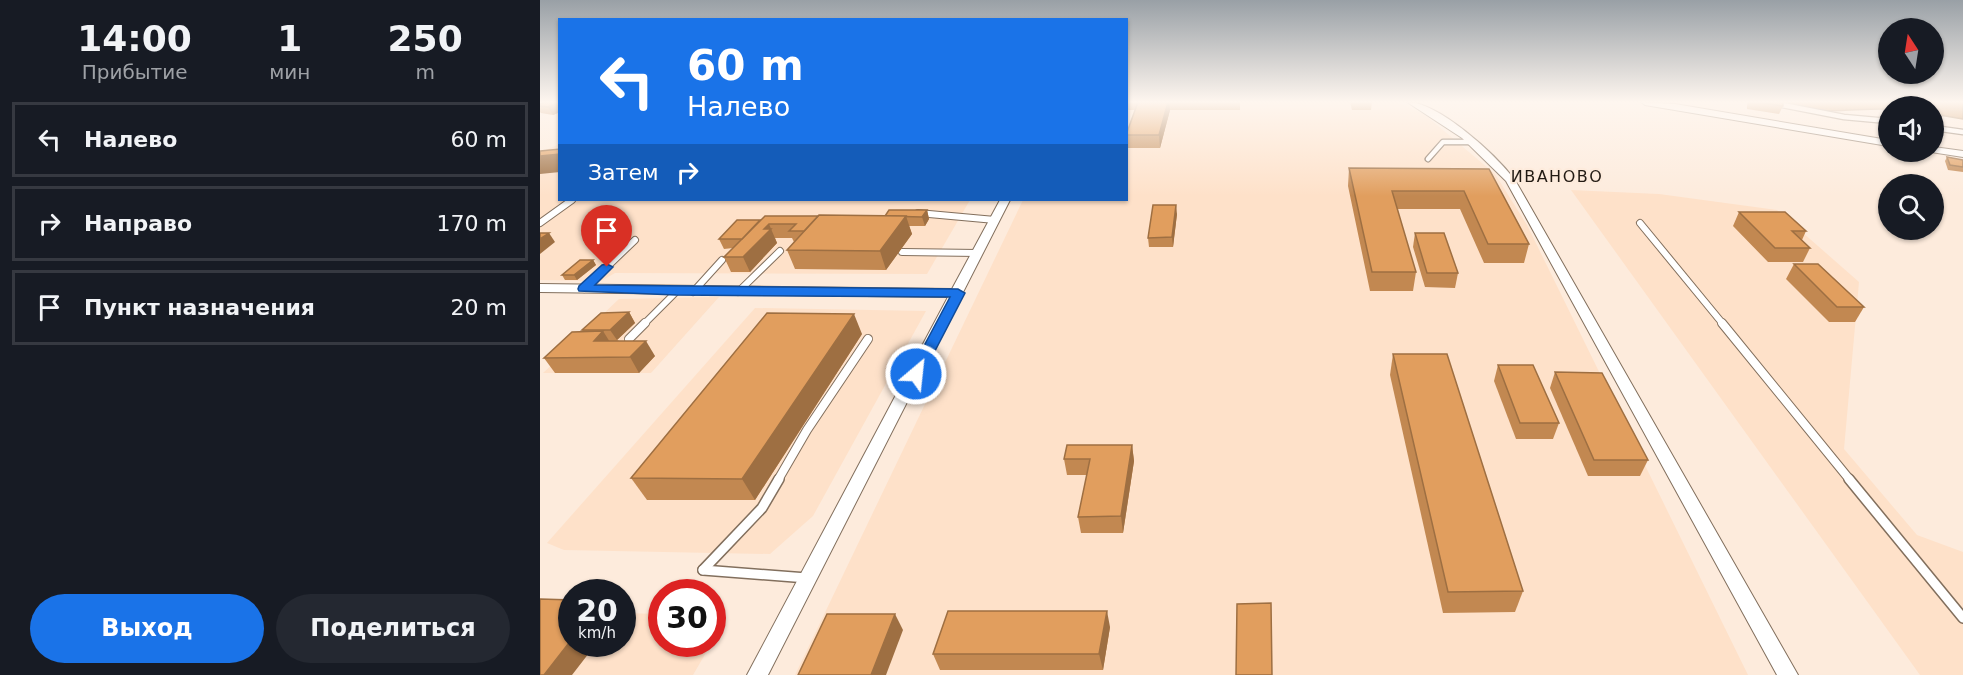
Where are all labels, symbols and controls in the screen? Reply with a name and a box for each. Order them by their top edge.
text: 14:00 [77,18,192,59]
text: 1 [277,18,302,59]
text: 250 [388,18,463,59]
north arrow [1878,18,1944,84]
map controls [1878,18,1944,240]
text: 60 m [687,41,804,90]
icon: left [588,42,666,120]
text: Прибытие [82,60,187,84]
text: мин [269,60,310,84]
text: m [415,60,435,84]
text: Налево [687,91,790,122]
button: sound [1878,96,1944,162]
icon: left [33,123,66,156]
text: Налево [84,127,177,152]
text: 60 m [451,127,507,152]
icon: right [671,156,704,189]
text: Затем [588,160,659,185]
district label: ИВАНОВО [1511,167,1603,186]
button: search [1878,174,1944,240]
pin [581,205,632,267]
icon: right [33,207,66,240]
text: Направо [84,211,192,236]
text: 170 m [437,211,507,236]
icon: arrive [590,214,623,247]
icon: arrive [33,291,66,324]
text: Пункт назначения [84,295,315,320]
text: 20 m [451,295,507,320]
position arrow [884,342,948,406]
speed limit sign: 30 [648,579,726,657]
text: 20 [576,593,618,628]
button: Выход [30,594,264,663]
button: Поделиться [276,594,510,663]
text: km/h [578,624,616,642]

